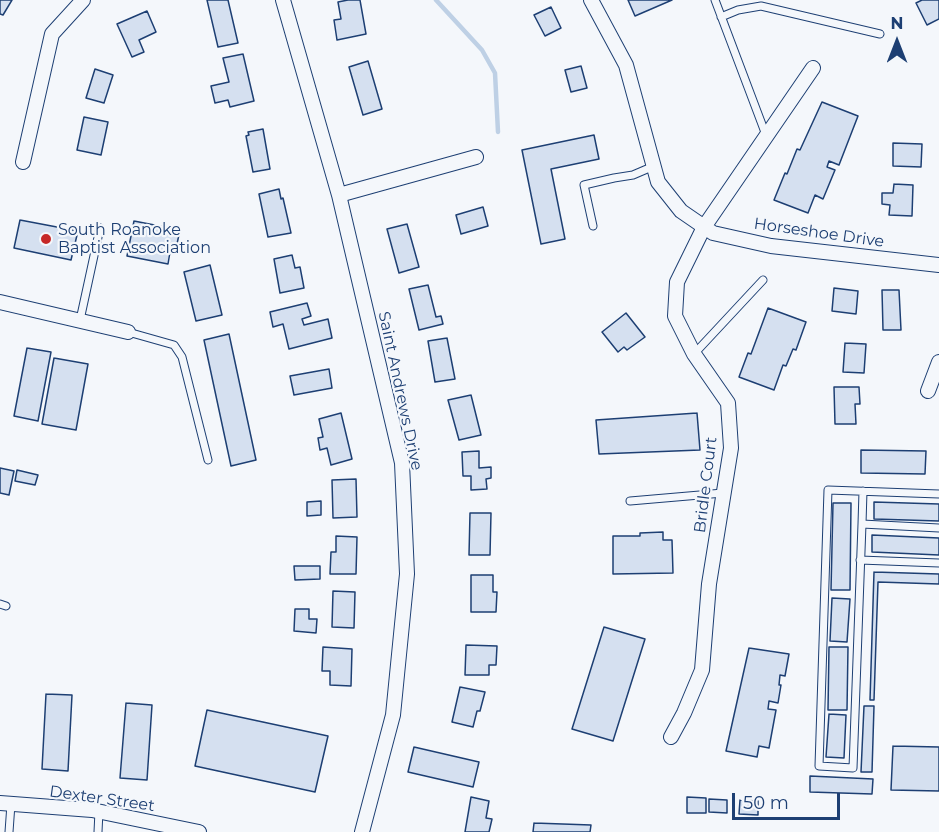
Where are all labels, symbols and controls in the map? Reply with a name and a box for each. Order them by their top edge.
north arrow [867,12,927,72]
text: N [891,14,903,33]
street label: Horseshoe Drive [753,214,885,252]
place label: South Roanoke Baptist Association [58,220,211,258]
marker: South Roanoke Baptist Association [39,232,53,246]
street label: Saint Andrews Drive [374,310,426,472]
street label: Bridle Court [691,436,721,534]
scale bar [735,781,843,819]
street label: Dexter Street [48,782,156,816]
text: 50 m [743,792,789,814]

